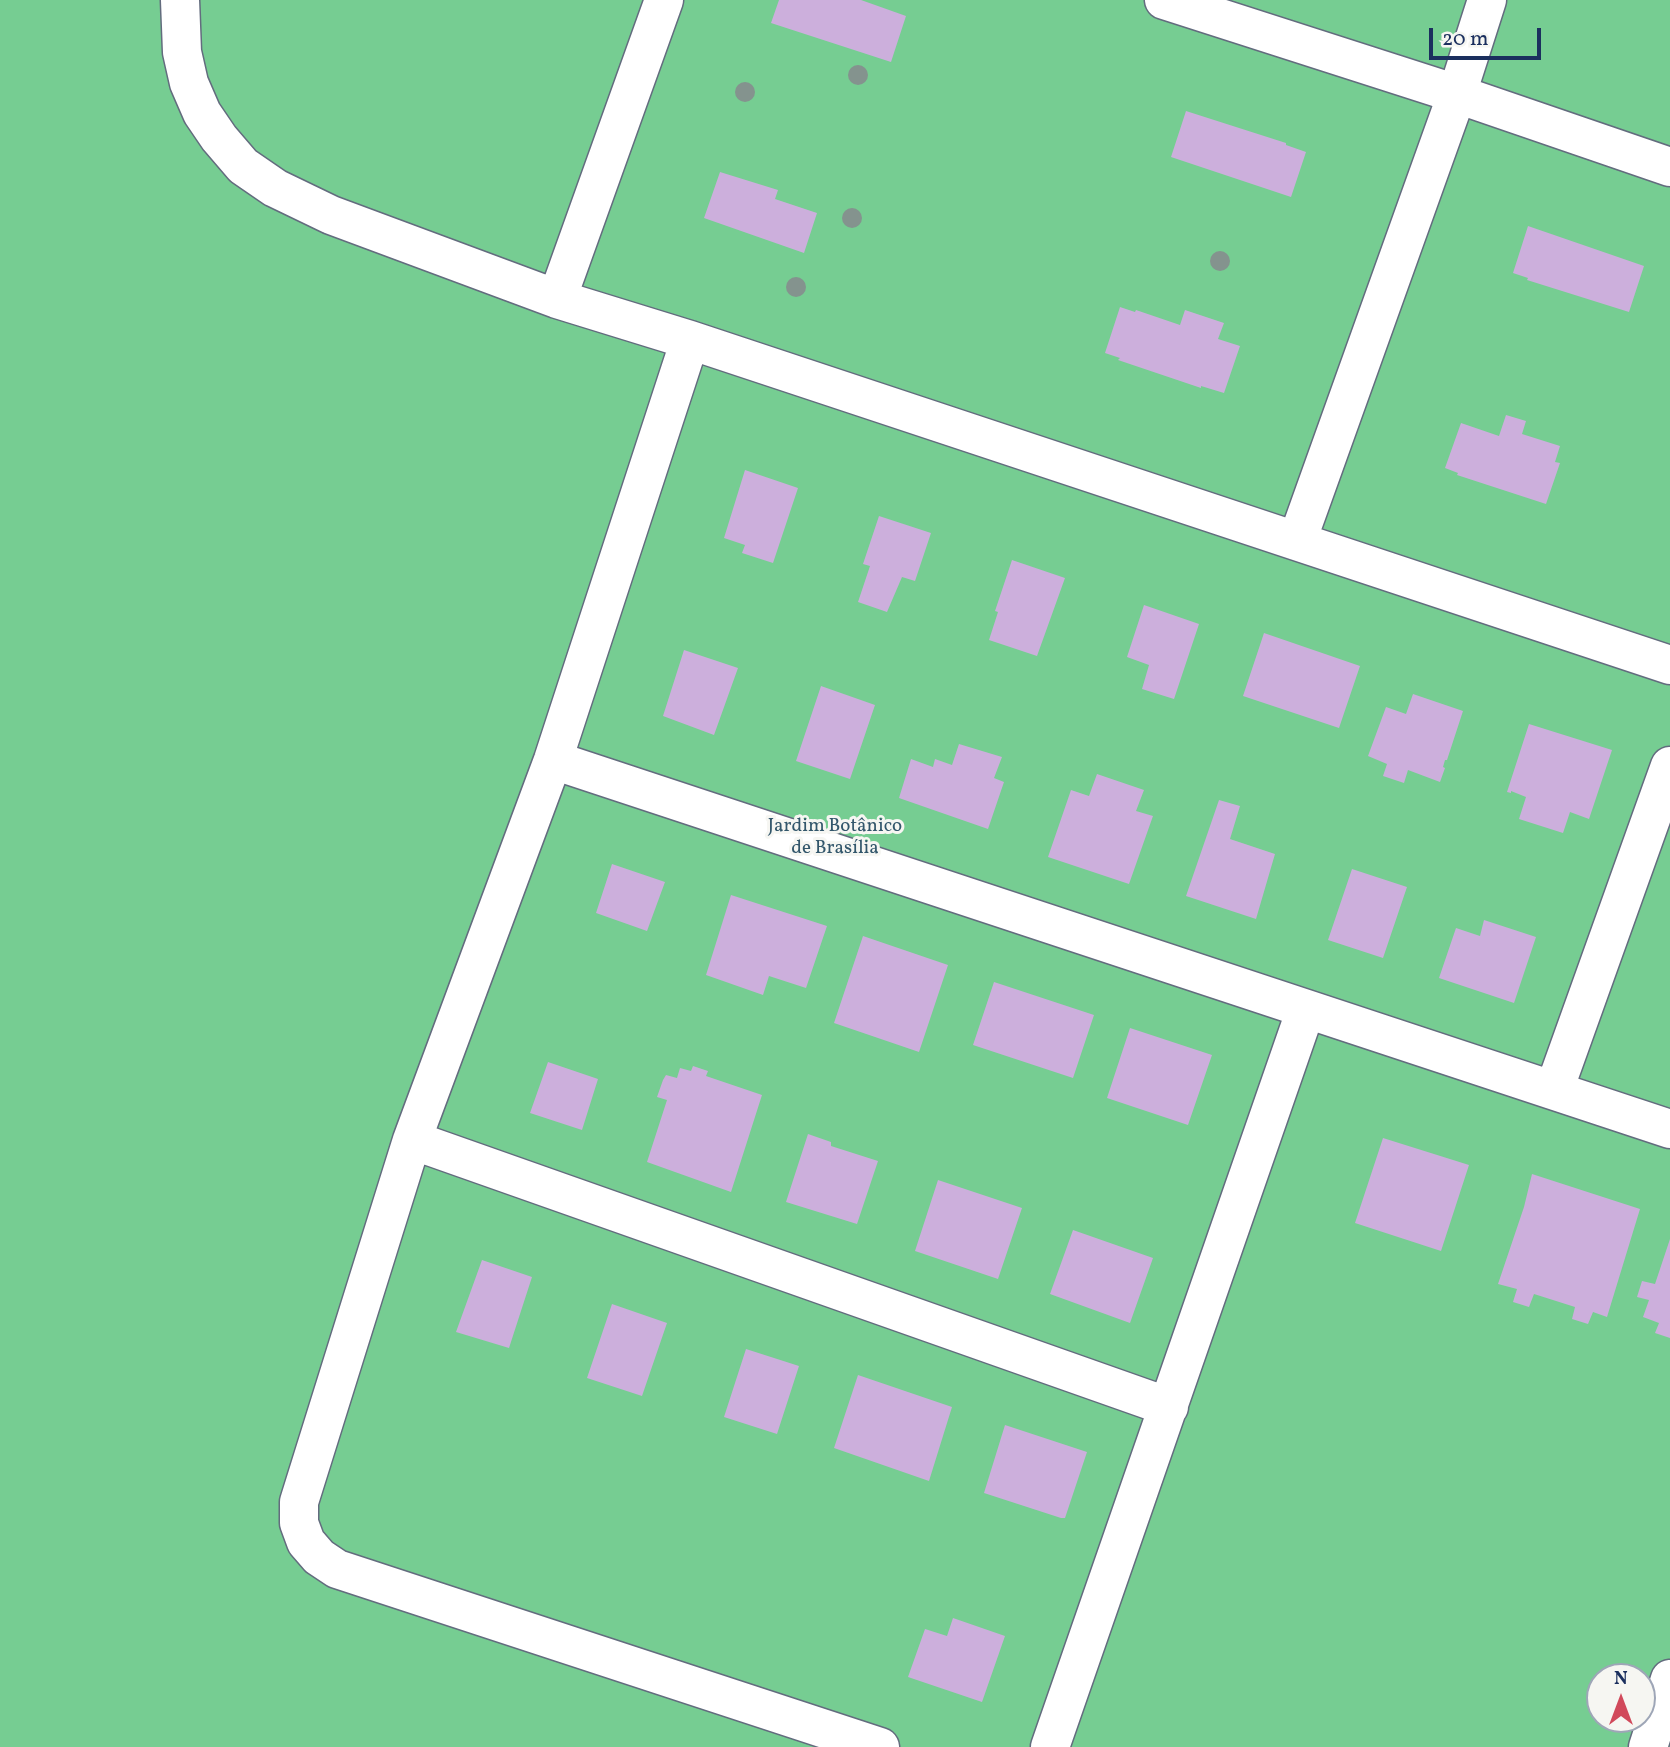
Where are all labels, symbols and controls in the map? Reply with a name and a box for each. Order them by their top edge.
scale bar [1432,14,1544,58]
text: 20 m [1442,25,1488,54]
park label: Jardim Botânico de Brasília [768,817,902,861]
north arrow [1586,1663,1656,1733]
text: N [1614,1666,1628,1692]

